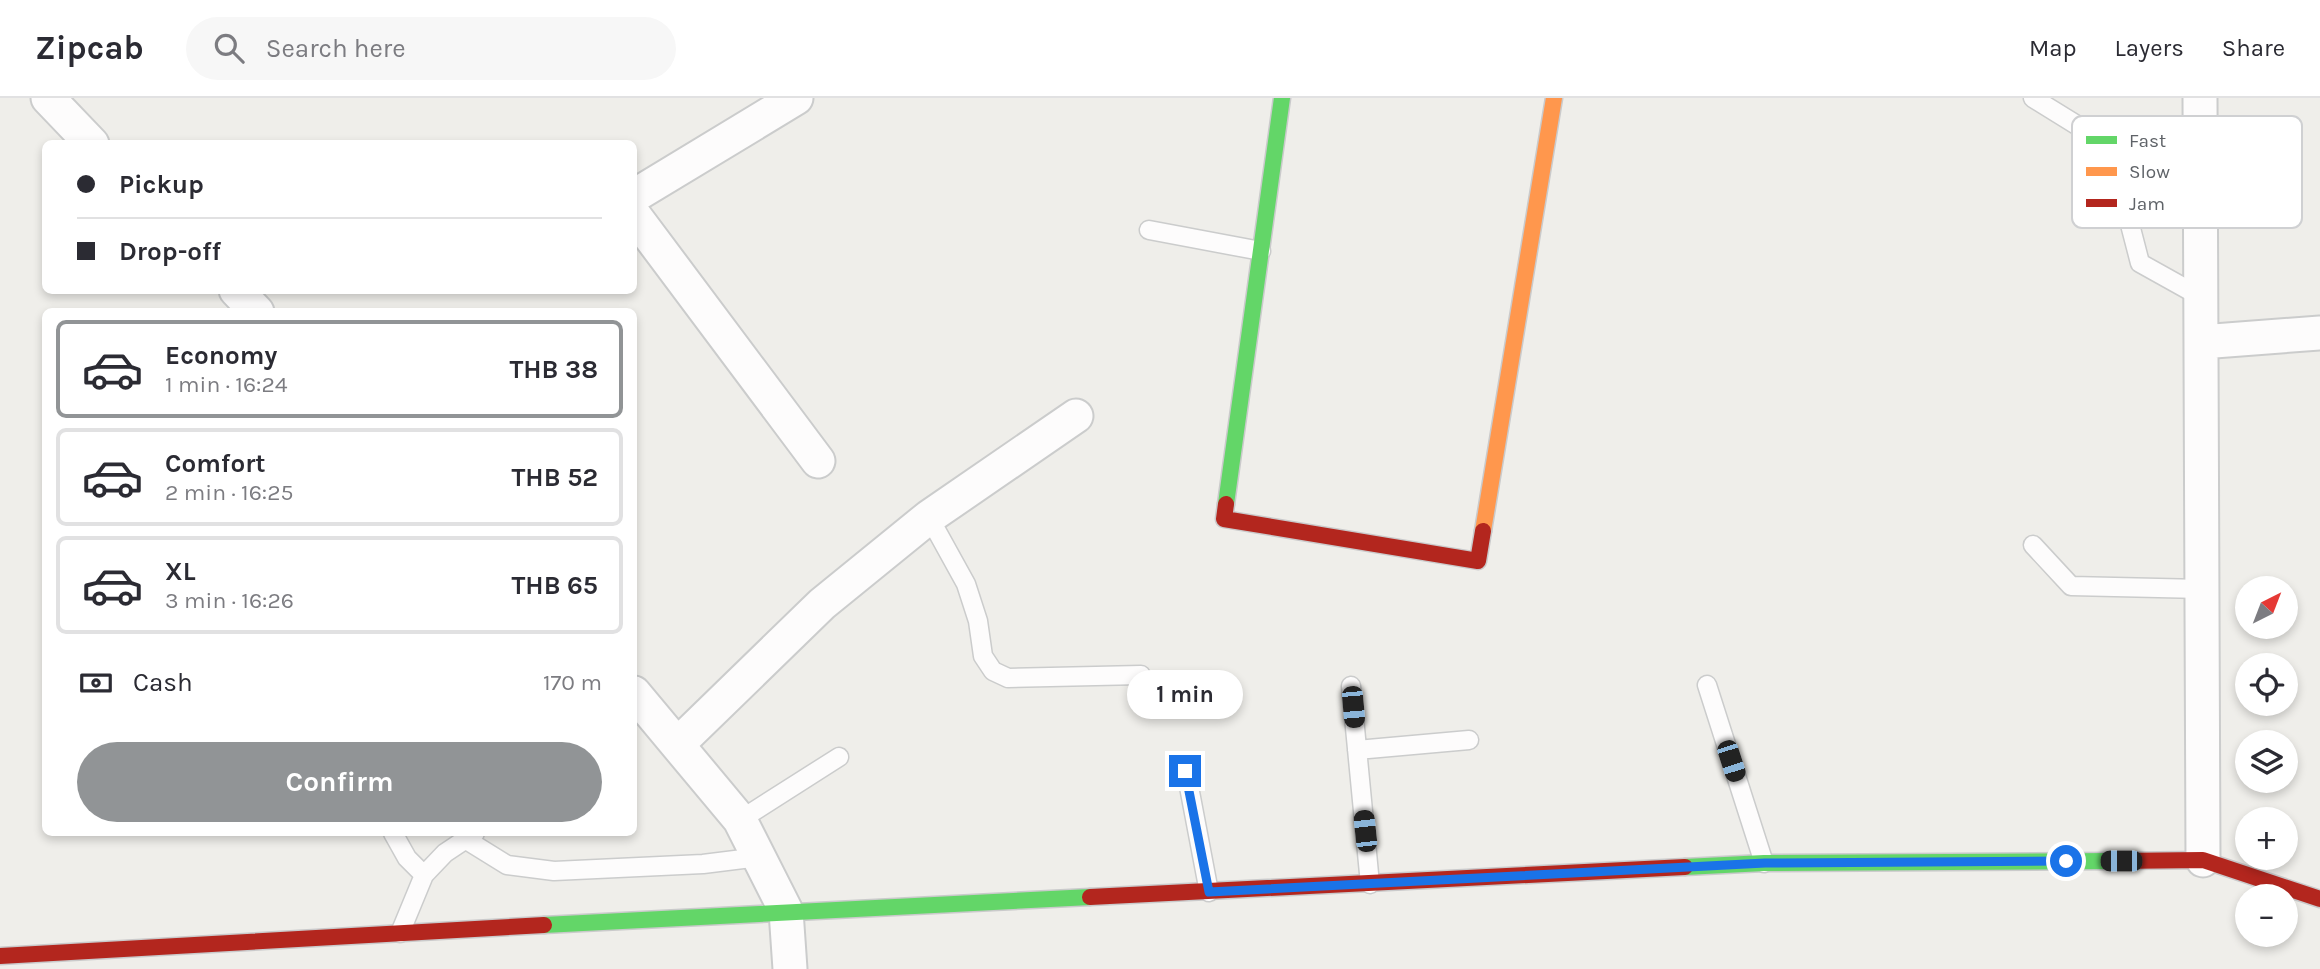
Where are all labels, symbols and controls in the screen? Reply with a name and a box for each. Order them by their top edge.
search box [186,17,676,80]
text: Zipcab [35,29,144,67]
icon: search [210,29,248,67]
text: Search here [266,33,406,64]
text: Map [2029,34,2077,62]
text: Layers [2115,34,2184,62]
text: Share [2222,34,2285,62]
legend [2072,116,2302,228]
text: Fast [2129,130,2166,152]
text: Slow [2129,161,2170,183]
text: Pickup [119,169,204,200]
text: Jam [2129,193,2165,215]
text: Drop-off [119,236,221,267]
icon: car [81,338,144,401]
text: Economy [165,340,277,371]
text: THB 38 [509,354,598,385]
text: 1 min · 16:24 [165,371,288,398]
icon: car [81,446,144,509]
text: Comfort [165,448,266,479]
text: THB 52 [512,462,598,493]
text: 2 min · 16:25 [165,479,293,506]
icon: car [81,554,144,617]
text: XL [165,556,196,587]
text: THB 65 [511,570,598,601]
north arrow [2235,576,2298,639]
map controls [2235,576,2298,947]
text: 3 min · 16:26 [165,587,294,614]
button: locate [2235,653,2298,716]
icon: cash [77,664,115,702]
text: Cash [133,667,193,698]
text: 170 m [543,669,602,696]
callout: 1 min [1127,670,1243,718]
text: 1 min [1156,681,1214,708]
car [1341,685,1366,729]
button: layers [2235,730,2298,793]
car [1715,738,1748,784]
button: Confirm [77,742,602,822]
route end [1169,755,1201,787]
button: + [2235,807,2298,870]
car [1353,809,1378,853]
route start [2050,845,2082,877]
car [2101,851,2143,872]
button: − [2235,884,2298,947]

